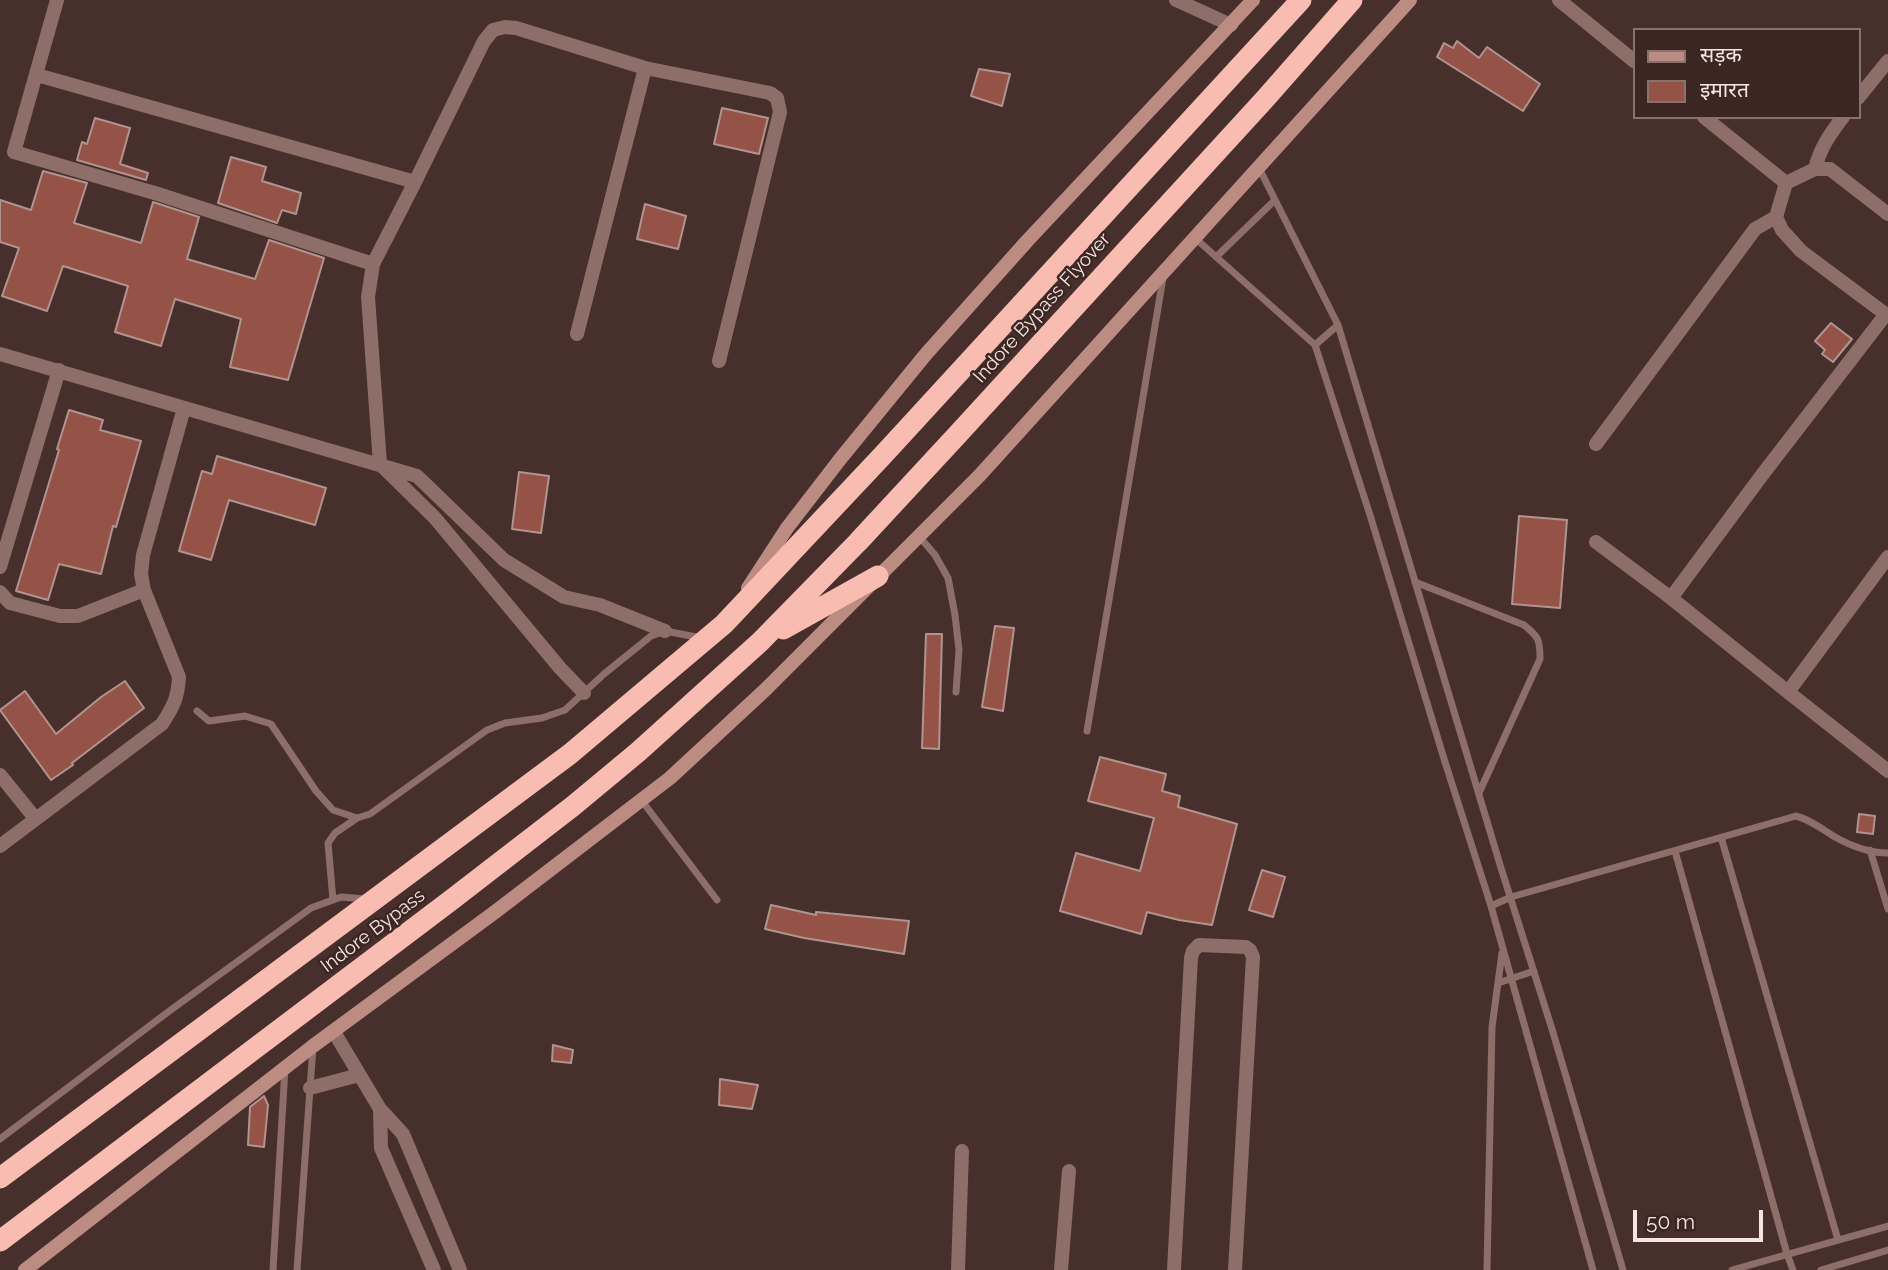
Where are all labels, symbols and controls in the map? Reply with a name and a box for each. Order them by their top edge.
legend [1632,28,1860,119]
text: सड़क [1700,42,1742,67]
text: इमारत [1700,77,1749,102]
street label: Indore Bypass Flyover [969,228,1115,388]
street label: Indore Bypass [316,884,430,978]
scale bar [1636,1196,1766,1240]
text: 50 m [1646,1209,1695,1234]

